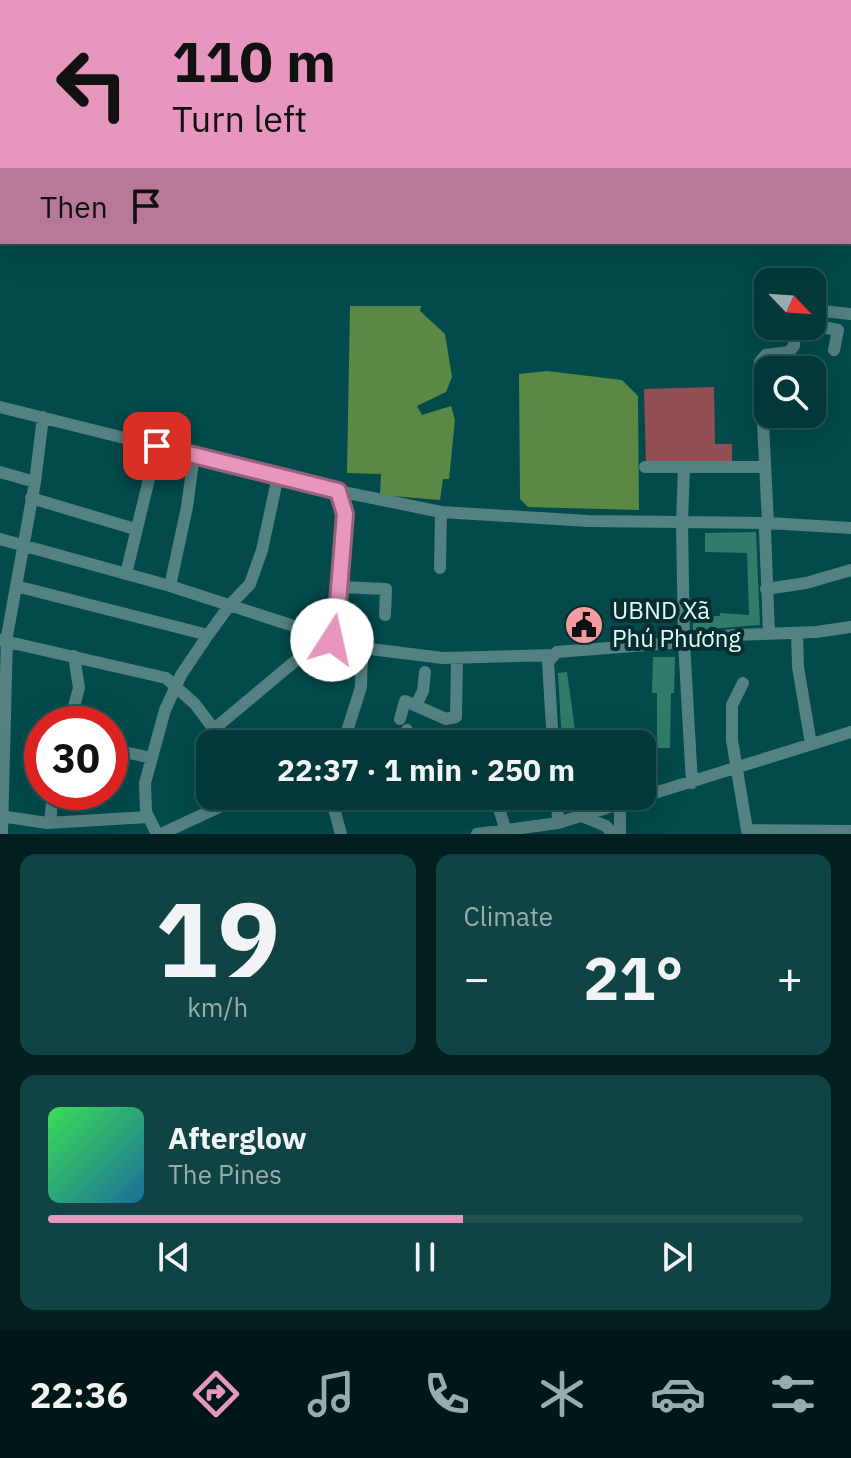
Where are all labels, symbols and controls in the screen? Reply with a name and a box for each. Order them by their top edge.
text: 110 m [172,25,336,97]
icon: left [40,32,144,136]
text: Turn left [172,95,307,142]
icon: arrive [124,184,168,228]
text: Then [40,187,108,226]
north arrow [754,268,826,340]
map controls [754,268,826,428]
button: search [754,356,826,428]
pin [123,412,191,480]
icon: arrive [135,424,179,468]
place label: UBND Xã Phú Phương [612,594,741,654]
position arrow [290,598,374,682]
public building icon: UBND Xã Phú Phương [563,604,605,646]
speed limit sign: 30 [24,706,128,810]
text: 22:37 · 1 min · 250 m [277,750,575,789]
text: 19 [155,870,280,1006]
text: Climate [464,899,553,933]
text: 21° [583,938,683,1017]
text: − [464,949,490,1006]
text: + [777,949,803,1006]
text: km/h [187,990,248,1024]
text: Afterglow [168,1118,307,1157]
text: The Pines [168,1157,282,1191]
icon: previous [152,1235,196,1279]
icon: pause [403,1235,447,1279]
icon: next [655,1235,699,1279]
icon: directions [188,1366,244,1422]
icon: music [303,1366,359,1422]
icon: phone [419,1366,475,1422]
icon: climate [534,1366,590,1422]
icon: car [650,1366,706,1422]
icon: filters [765,1366,821,1422]
text: 22:36 [30,1371,128,1418]

